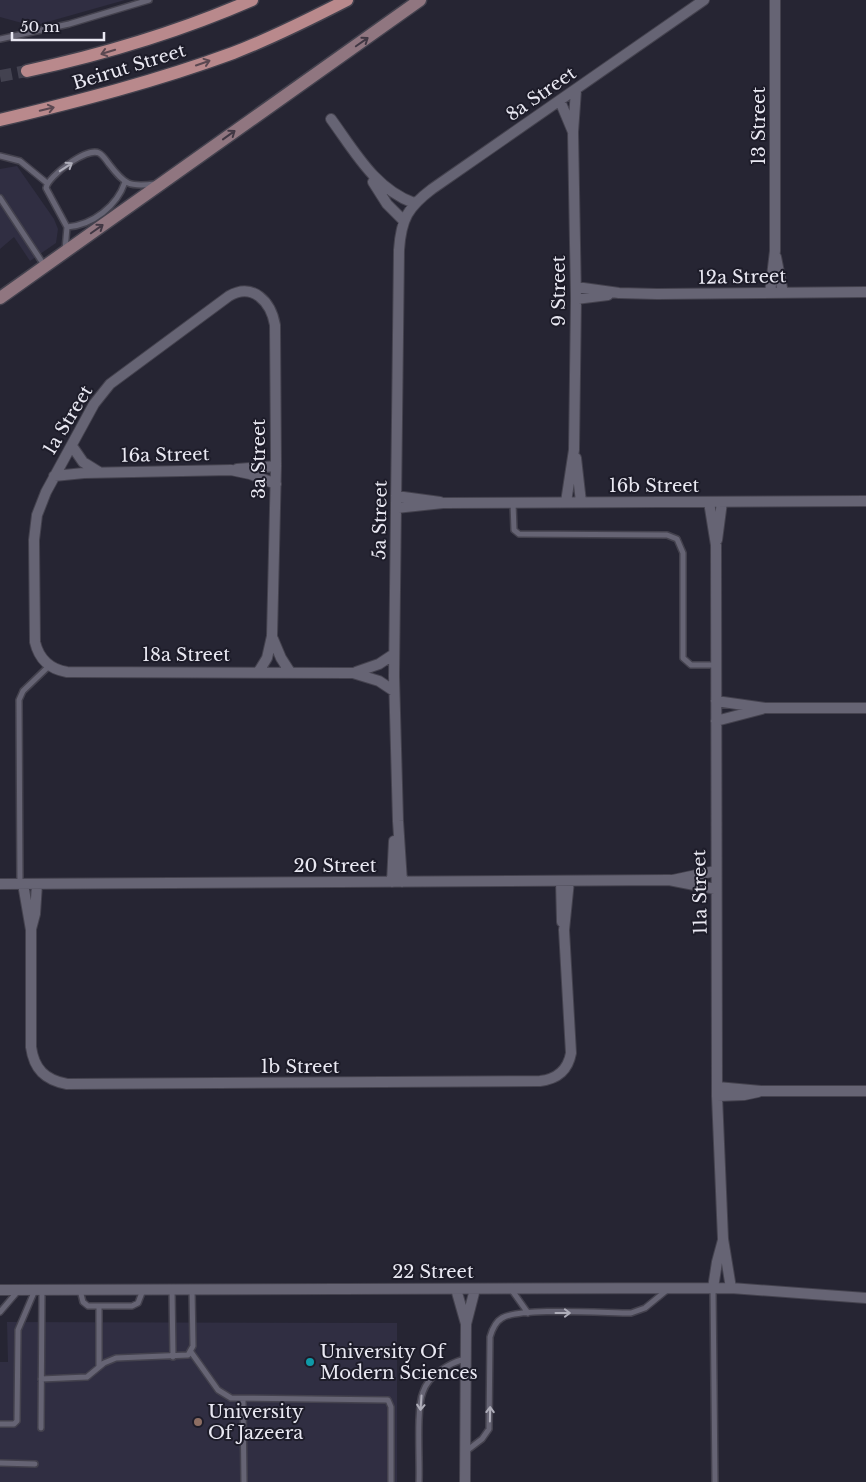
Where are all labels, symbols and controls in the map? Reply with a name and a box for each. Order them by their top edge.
scale bar [12,10,105,42]
text: 50 m [20,17,60,36]
one-way arrow [355,37,369,47]
street label: Beirut Street [70,39,188,95]
one-way arrow [100,48,116,58]
one-way arrow [195,58,210,67]
street label: 8a Street [502,62,580,126]
street label: 13 Street [748,87,770,165]
one-way arrow [39,104,55,113]
one-way arrow [222,130,236,140]
one-way arrow [58,162,72,172]
one-way arrow [89,224,103,234]
street label: 9 Street [548,255,570,326]
street label: 12a Street [698,265,786,289]
street label: 1a Street [39,381,97,459]
street label: 3a Street [248,419,270,499]
street label: 16a Street [120,443,210,467]
street label: 16b Street [609,475,700,497]
street label: 5a Street [368,480,392,560]
street label: 18a Street [142,644,230,666]
street label: 11a Street [688,849,712,935]
street label: 20 Street [293,855,377,877]
street label: 1b Street [260,1056,340,1078]
street label: 22 Street [392,1261,474,1283]
one-way arrow [555,1308,571,1318]
place label: University Of Modern Sciences [320,1341,478,1384]
marker: University Of Modern Sciences [304,1356,316,1368]
one-way arrow [417,1394,426,1410]
place label: University Of Jazeera [208,1401,304,1444]
one-way arrow [485,1406,494,1422]
marker: University Of Jazeera [192,1416,204,1428]

